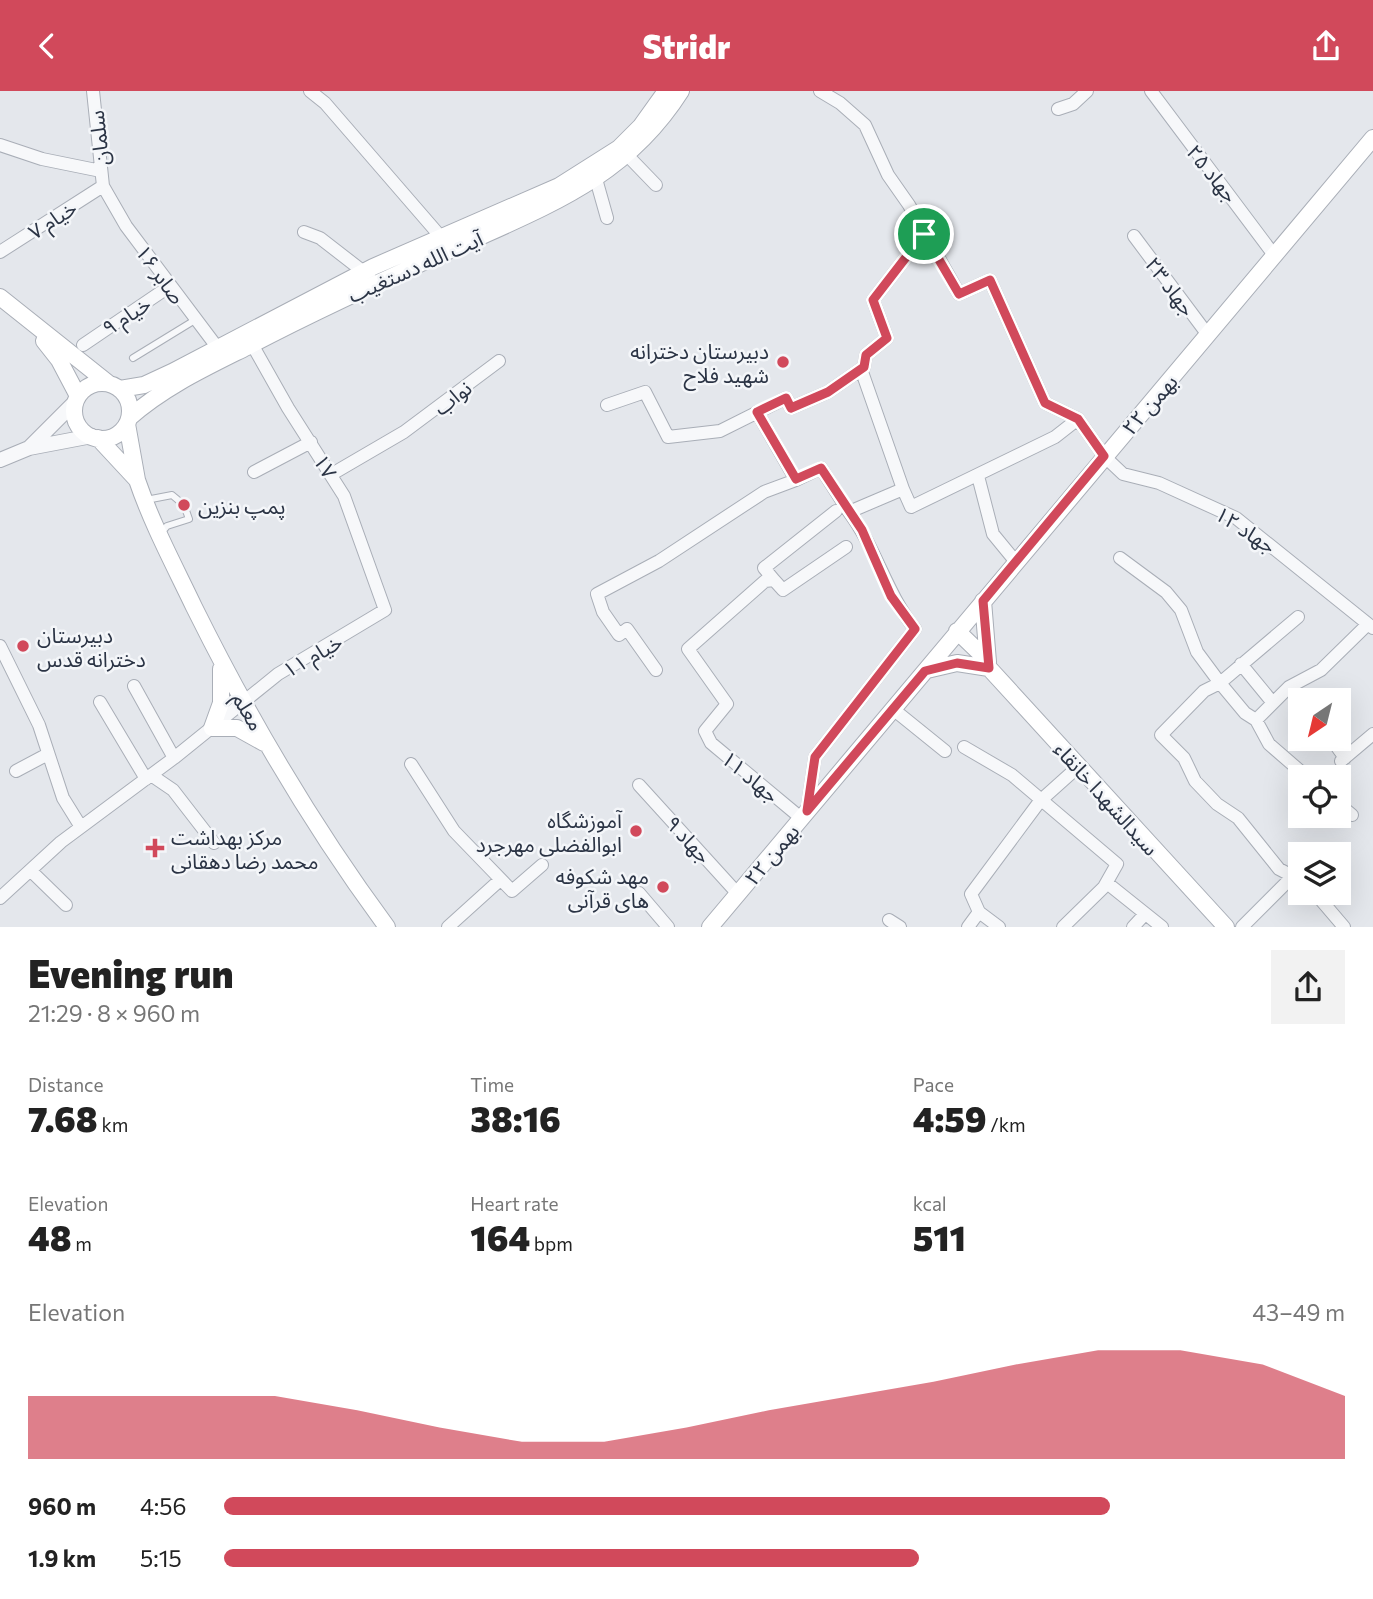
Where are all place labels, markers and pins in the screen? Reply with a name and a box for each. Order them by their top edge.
pin [894,204,954,264]
place label: دبیرستان دخترانه شهید فلاح [630,338,769,391]
marker: دبیرستان دخترانه شهید فلاح [775,354,791,370]
place label: پمپ بنزین [198,493,286,520]
marker: پمپ بنزین [176,497,192,513]
place label: دبیرستان دخترانه قدس [37,622,146,672]
marker: دبیرستان دخترانه قدس [15,638,31,654]
place label: آموزشگاه ابوالفضلی مهرجرد [476,807,623,857]
marker: آموزشگاه ابوالفضلی مهرجرد [628,823,644,839]
place label: مرکز بهداشت محمد رضا دهقانی [171,824,319,874]
marker: مرکز بهداشت محمد رضا دهقانی [145,838,165,858]
place label: مهد شکوفه های قرآنی [555,863,649,913]
marker: مهد شکوفه های قرآنی [655,879,671,895]

